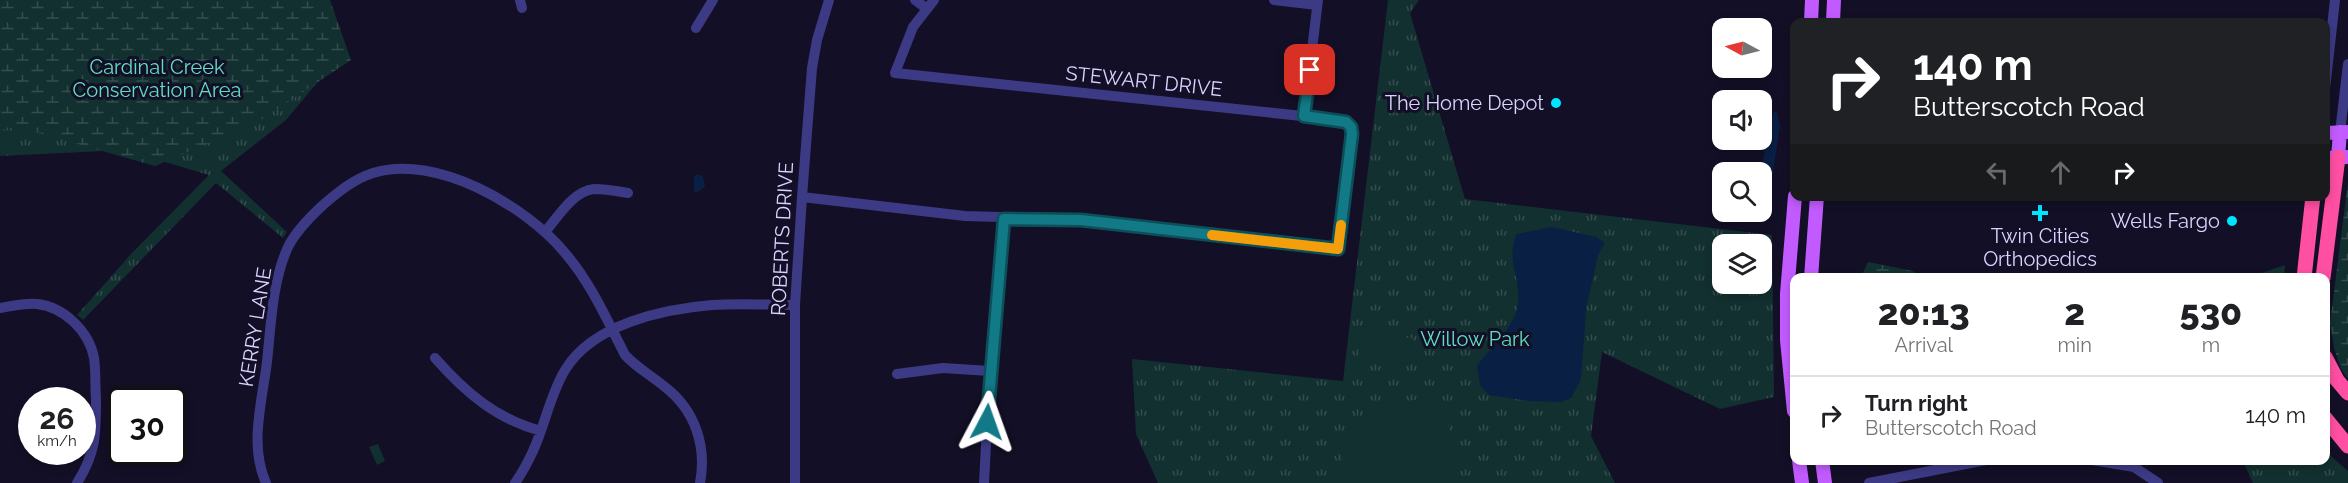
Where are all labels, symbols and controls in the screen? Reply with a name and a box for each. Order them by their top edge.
north arrow [1712,18,1772,78]
map controls [1712,18,1772,294]
text: 140 m [1913,41,2033,90]
icon: right [1814,42,1892,120]
pin [1284,44,1335,95]
icon: arrive [1293,53,1326,86]
park label: Cardinal Creek Conservation Area [73,55,241,102]
street label: STEWART DRIVE [1064,61,1224,101]
button: sound [1712,90,1772,150]
place label: The Home Depot [1385,91,1544,115]
text: Butterscotch Road [1913,91,2145,122]
marker: The Home Depot [1549,96,1563,110]
icon: left [1981,156,2014,189]
icon: ahead [2044,156,2077,189]
icon: right [2107,156,2140,189]
street label: ROBERTS DRIVE [766,161,798,317]
button: search [1712,162,1772,222]
marker: Twin Cities Orthopedics [2031,204,2049,222]
place label: Wells Fargo [2111,209,2220,233]
marker: Wells Fargo [2225,214,2239,228]
place label: Twin Cities Orthopedics [1983,224,2097,271]
button: layers [1712,234,1772,294]
street label: KERRY LANE [234,265,276,389]
text: 20:13 [1878,291,1970,333]
text: 2 [2064,291,2085,333]
text: 530 [2180,291,2242,333]
park label: Willow Park [1420,327,1530,351]
text: Arrival [1894,333,1953,357]
text: min [2057,333,2092,357]
text: m [2202,333,2220,357]
speed limit sign: 30 [108,387,186,465]
position arrow [955,390,1019,454]
text: Turn right [1865,390,1968,416]
icon: right [1814,399,1847,432]
text: 26 [39,401,75,436]
text: 140 m [2245,402,2306,428]
text: Butterscotch Road [1865,416,2037,440]
text: km/h [37,432,77,450]

